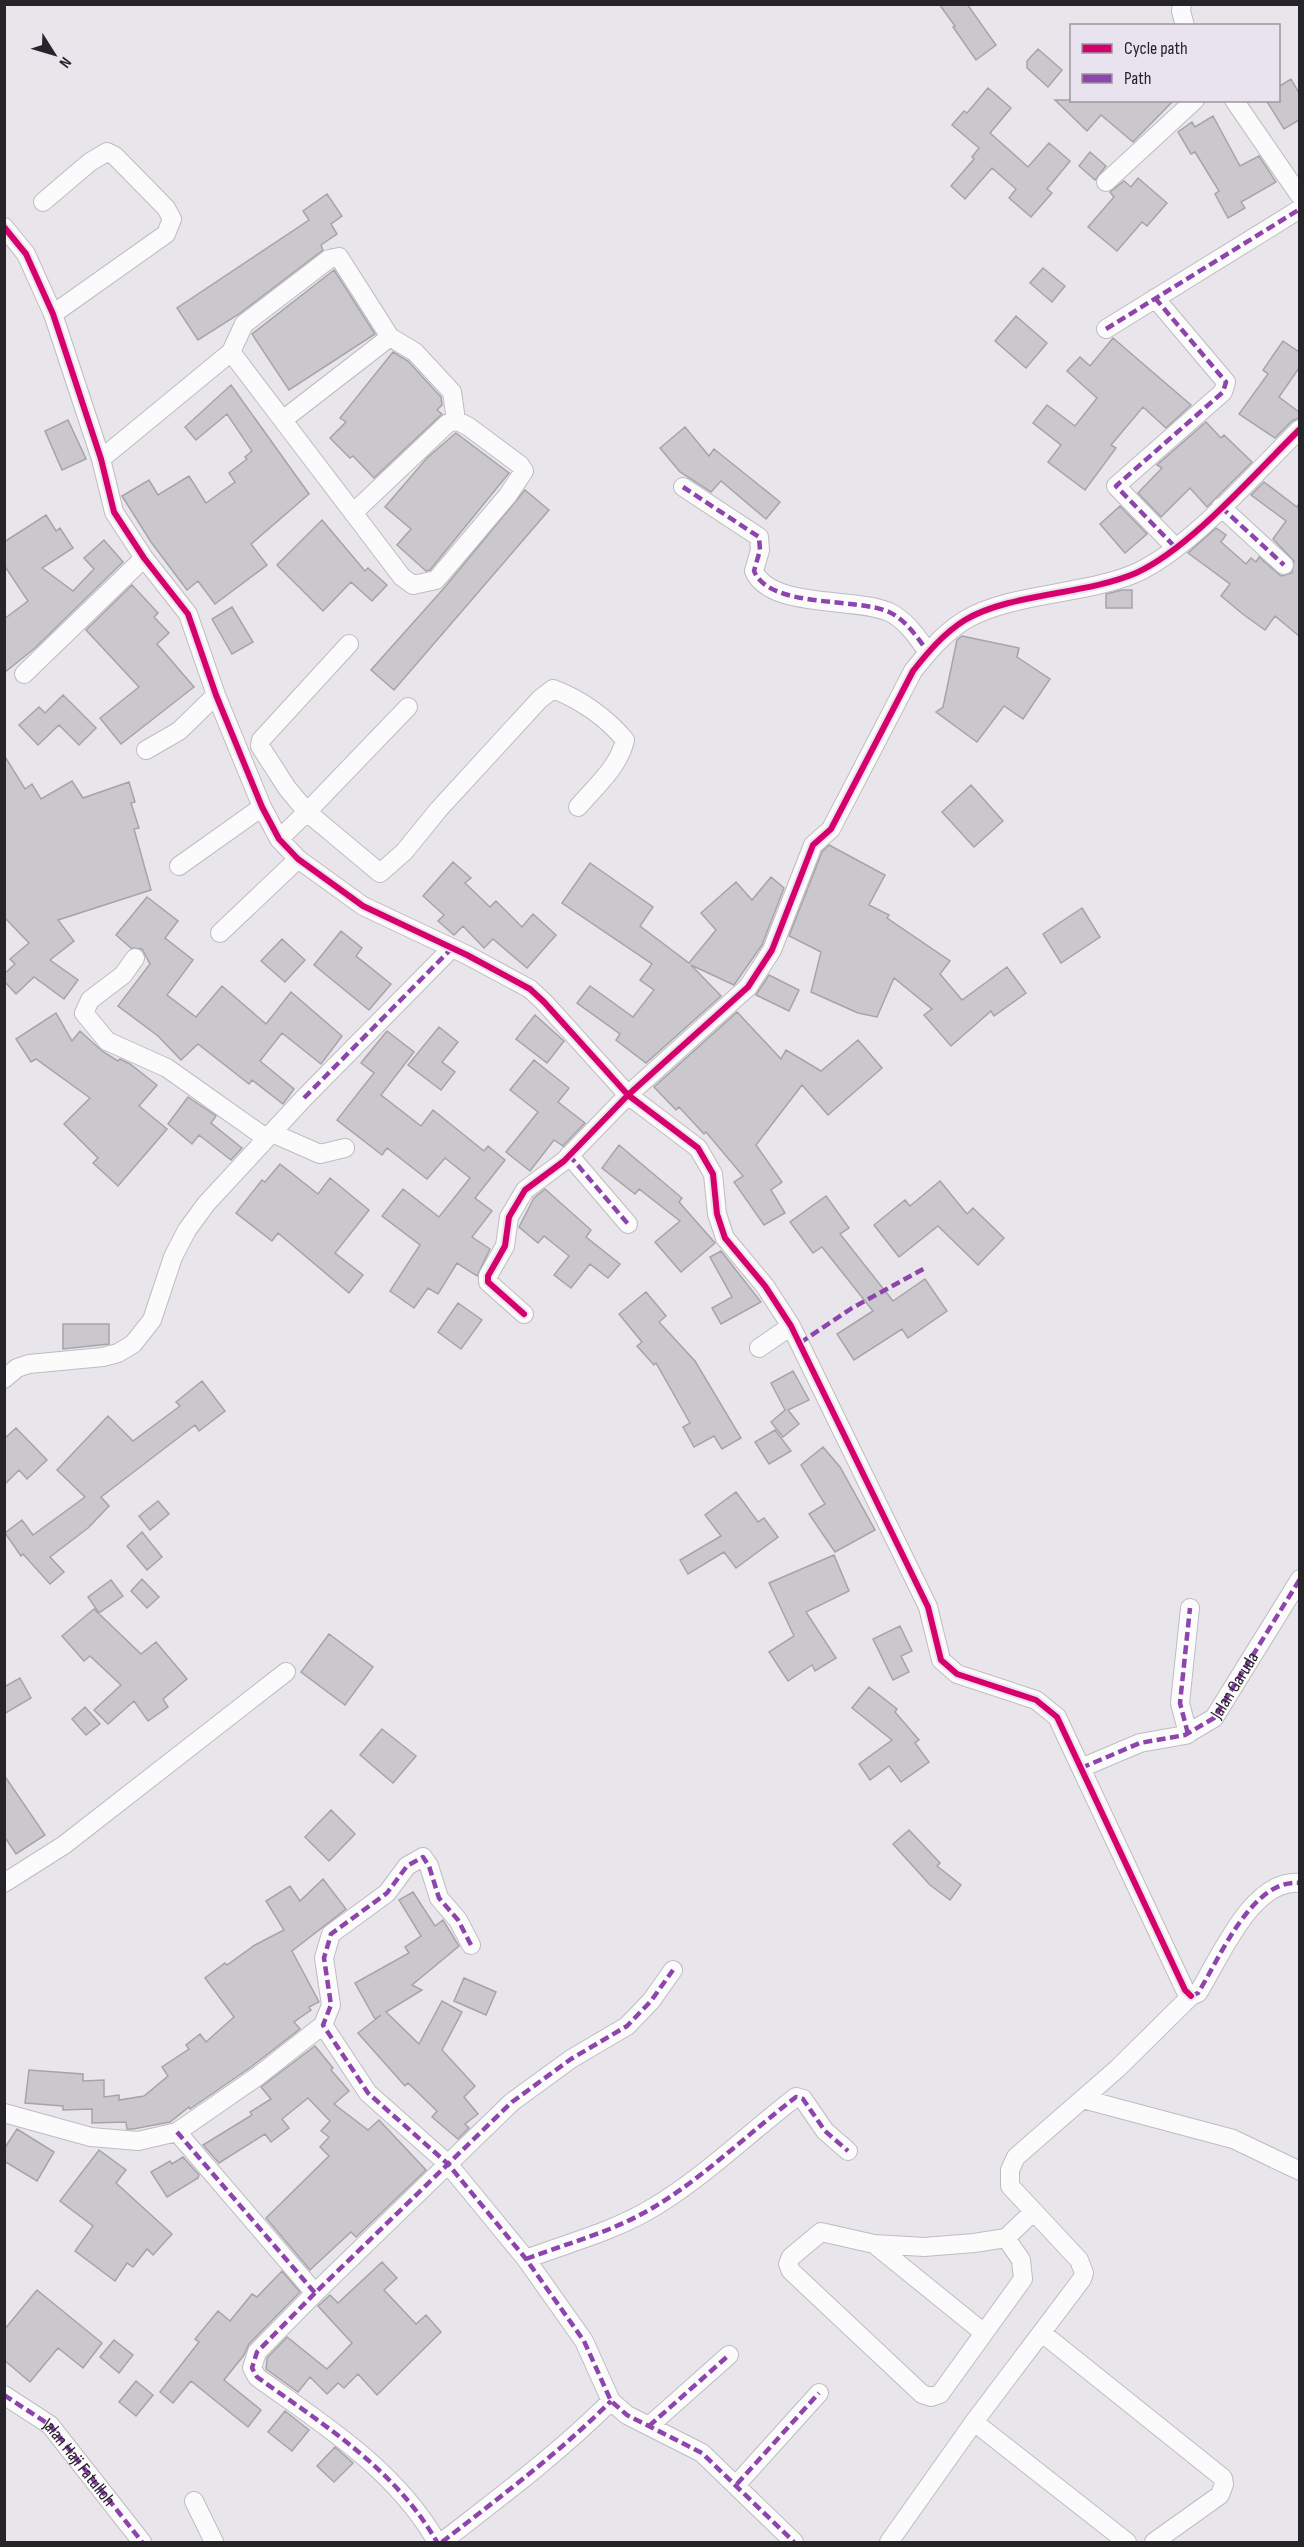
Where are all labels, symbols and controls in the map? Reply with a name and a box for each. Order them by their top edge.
north arrow [24,24,84,84]
legend [1070,24,1280,102]
text: Cycle path [1124,38,1188,59]
text: N [55,53,75,71]
text: Path [1124,68,1152,89]
street label: Jalan Garuda [1205,1648,1263,1723]
street label: Jalan Haji Fatulloh [39,2413,120,2510]

